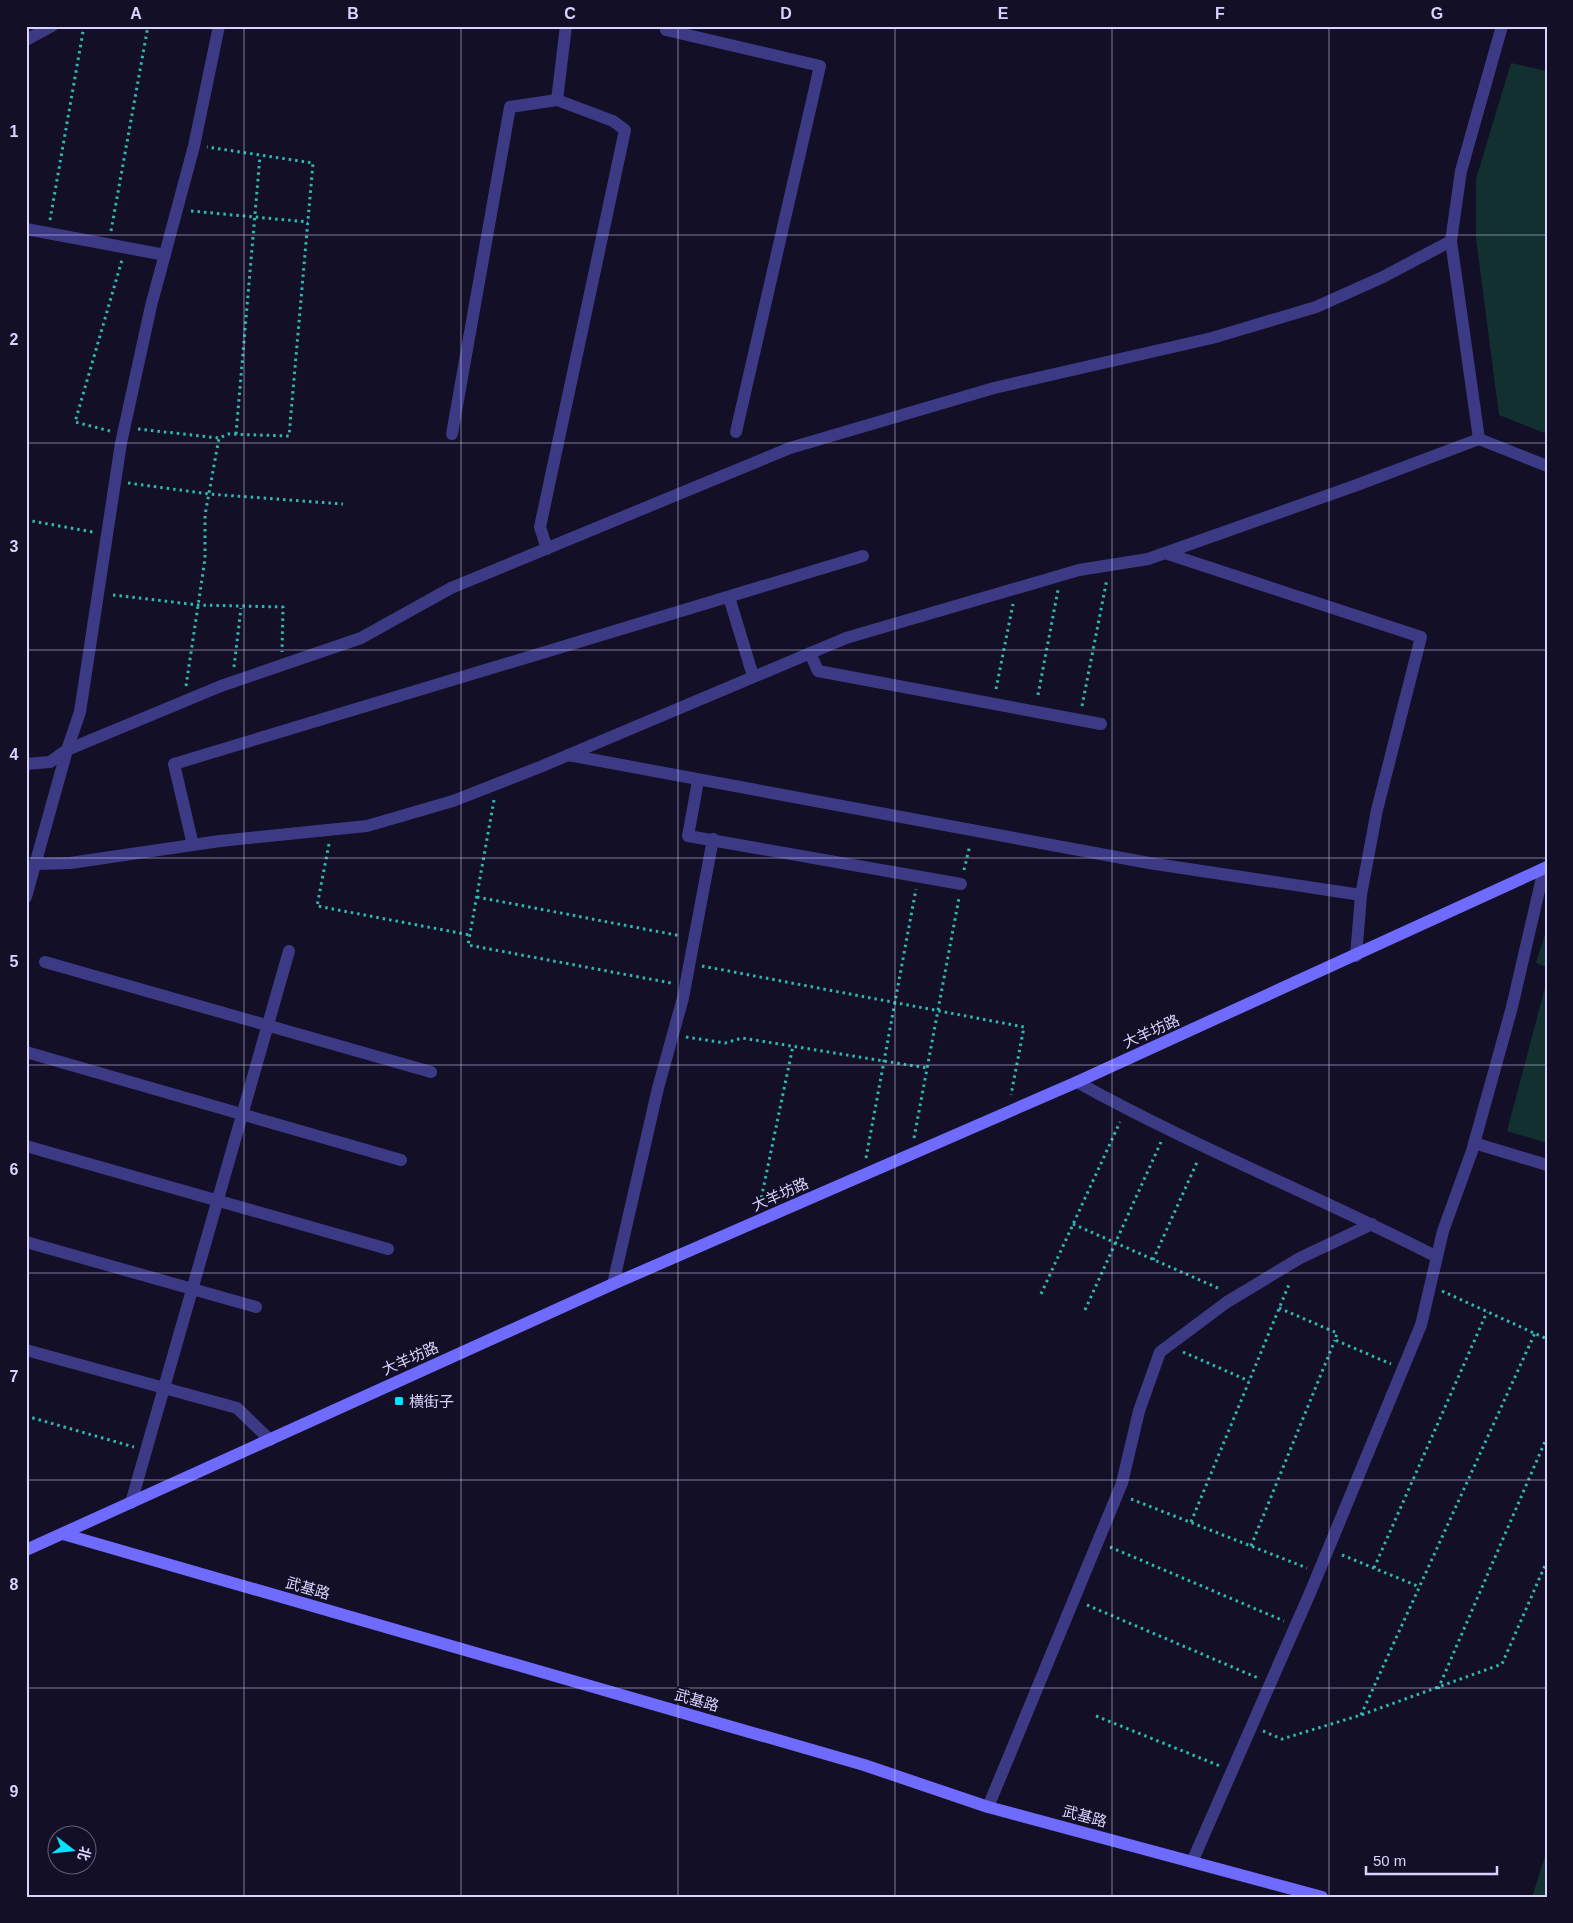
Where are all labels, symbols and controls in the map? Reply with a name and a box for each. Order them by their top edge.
text: A [130,5,142,22]
text: B [347,5,359,22]
text: C [564,5,576,22]
text: D [780,5,792,22]
text: E [998,5,1009,22]
text: F [1215,5,1225,22]
text: G [1431,5,1443,22]
text: 1 [10,123,19,140]
text: 2 [10,331,19,348]
text: 3 [10,538,19,555]
text: 4 [10,746,19,763]
text: 5 [10,953,19,970]
street label: 大羊坊路 [1120,1011,1182,1051]
text: 6 [10,1161,19,1178]
street label: 大羊坊路 [749,1174,811,1214]
street label: 大羊坊路 [379,1338,441,1378]
text: 7 [10,1368,19,1385]
place label: 横街子 [409,1393,454,1410]
marker: 横街子 [393,1395,405,1407]
street label: 武基路 [284,1574,332,1602]
text: 8 [10,1576,19,1593]
street label: 武基路 [673,1686,721,1714]
text: 9 [10,1783,19,1800]
street label: 武基路 [1061,1802,1109,1830]
north arrow [48,1826,98,1876]
scale bar [1366,1843,1497,1875]
text: 北 [75,1845,94,1863]
text: 50 m [1373,1852,1406,1869]

